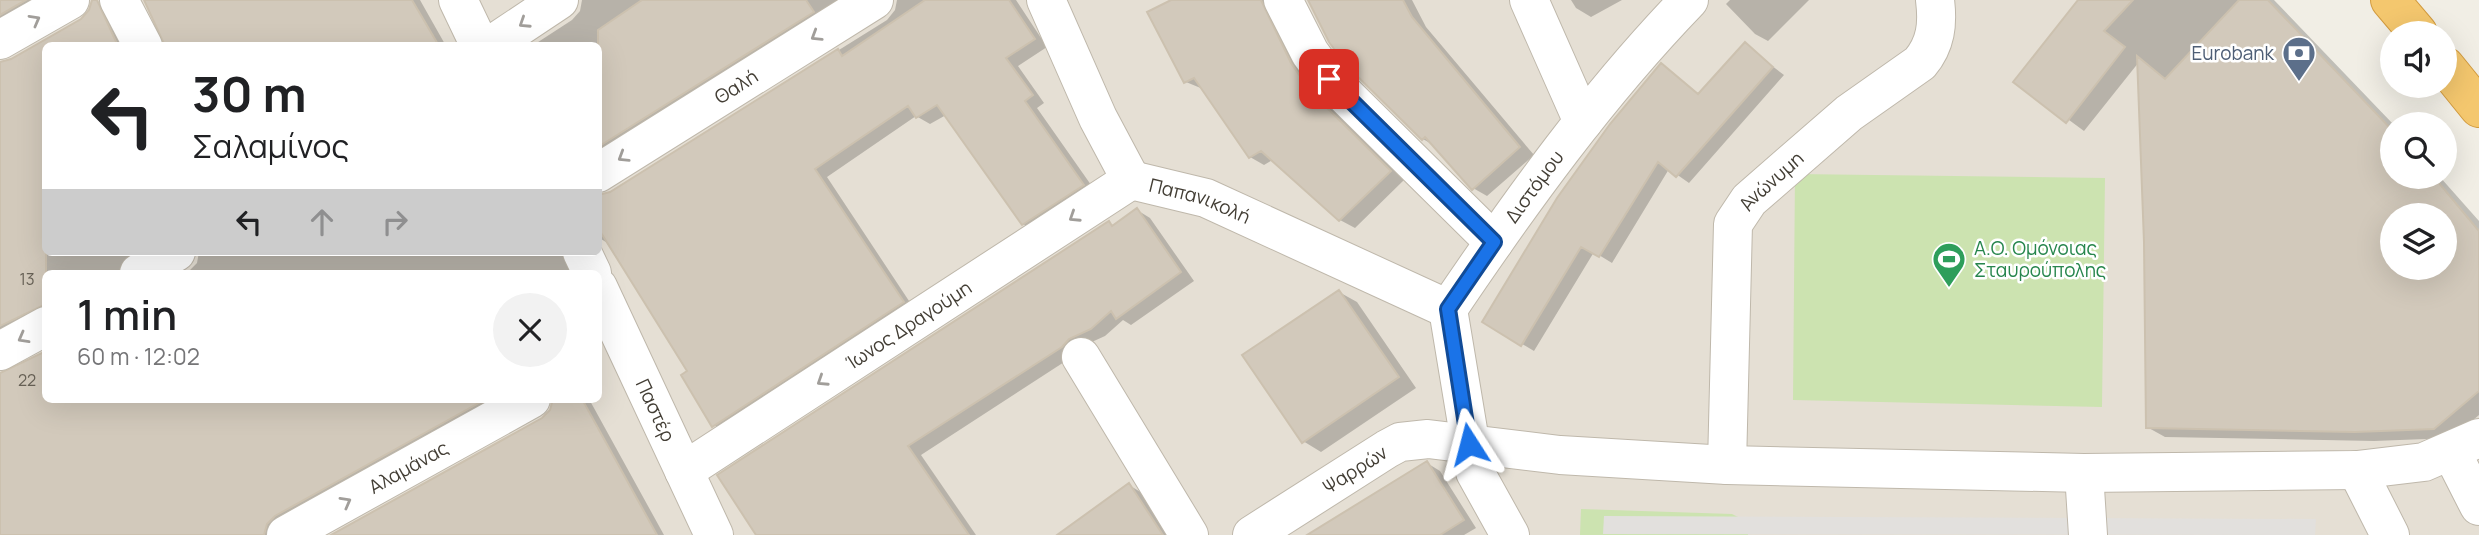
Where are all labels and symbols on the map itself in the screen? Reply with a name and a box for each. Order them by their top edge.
one-way arrow [519,14,532,27]
one-way arrow [28,15,40,28]
one-way arrow [811,28,824,41]
bank icon: Eurobank [2280,34,2318,83]
place label: Eurobank [2191,40,2275,66]
pin [1299,49,1359,109]
street label: Θαλή [709,63,763,110]
street label: Διστόμου [1499,145,1569,228]
street label: Ανώνυμη [1733,145,1809,216]
one-way arrow [618,149,631,162]
street label: Παπανικολή [1147,172,1255,230]
one-way arrow [1069,209,1082,221]
place label: Α.Ο. Ομόνοιας Σταυρούπολης [1974,235,2106,283]
sports icon: Α.Ο. Ομόνοιας Σταυρούπολης [1930,240,1968,289]
house number: 13 [19,268,35,290]
street label: Ίωνος Δραγούμη [841,274,977,375]
one-way arrow [17,330,30,343]
house number: 22 [18,369,36,391]
one-way arrow [817,373,830,386]
street label: Παστέρ [630,374,682,446]
position arrow [1432,407,1506,481]
street label: Αλαμάνας [364,434,453,500]
street label: Ψαρρών [1318,439,1393,500]
one-way arrow [339,497,351,510]

